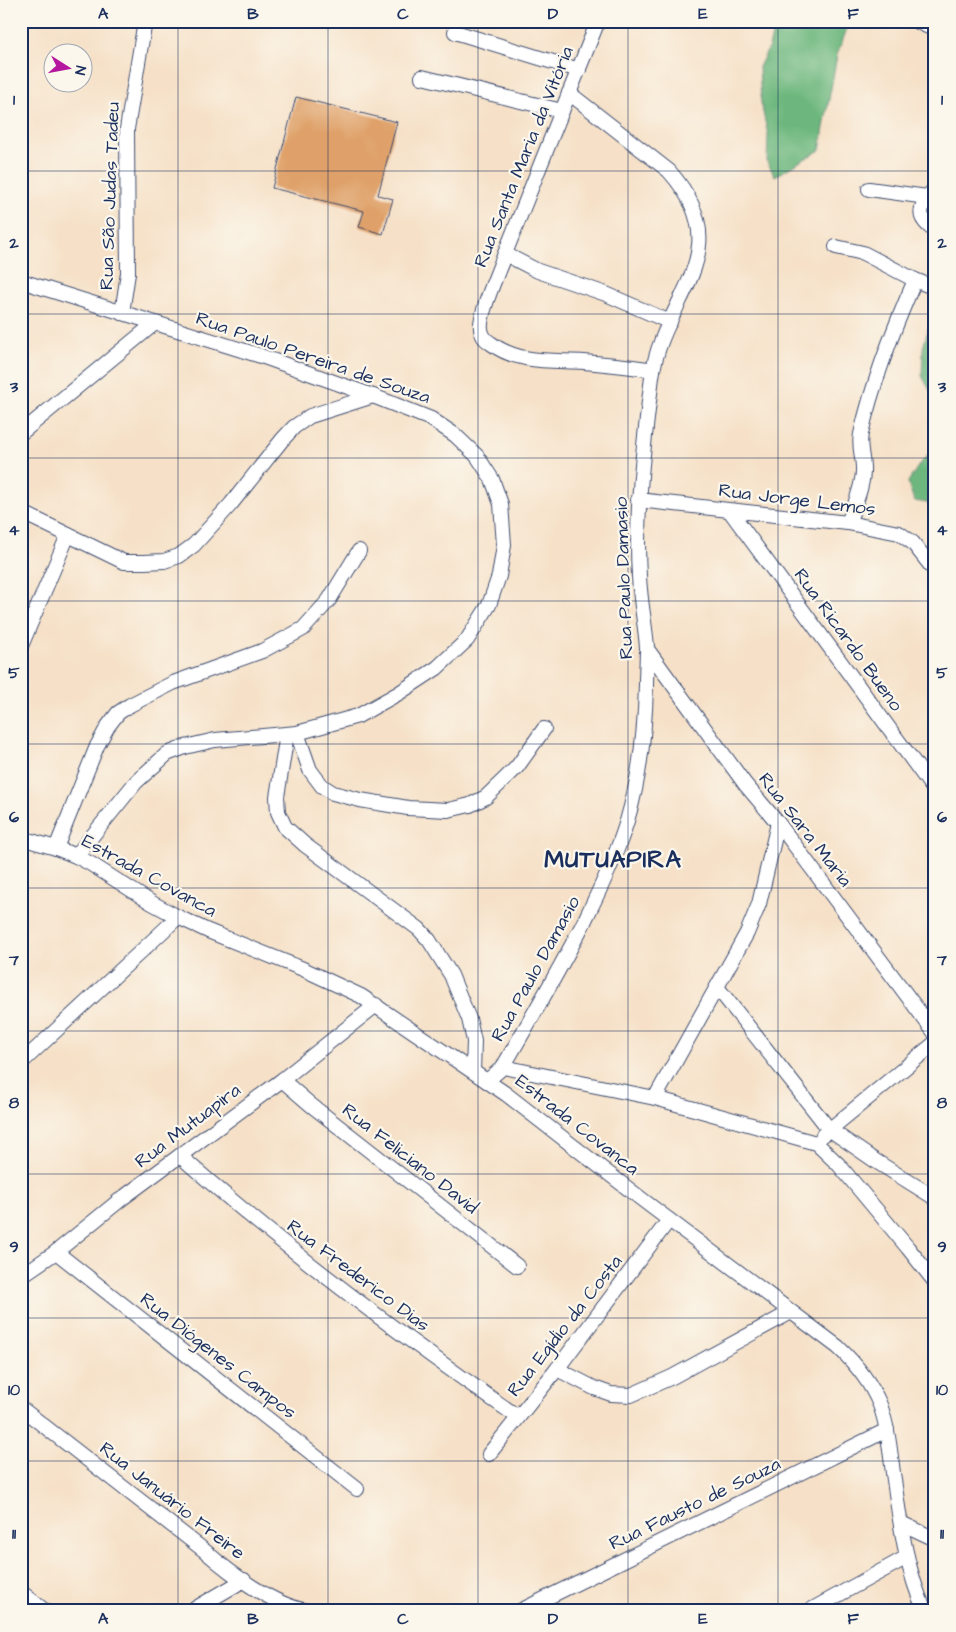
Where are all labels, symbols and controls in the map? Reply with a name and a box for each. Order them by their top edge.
text: A [98,3,109,25]
text: B [247,3,259,25]
text: C [397,3,409,25]
text: D [548,3,559,25]
text: E [698,3,708,25]
text: F [847,3,859,25]
north arrow [42,42,92,92]
street label: Rua Santa Maria da Vitória [467,42,581,271]
text: N [69,64,90,77]
text: 1 [13,89,16,111]
text: 1 [941,89,944,111]
street label: Rua São Judas Tadeu [93,101,127,290]
text: 2 [8,232,19,254]
text: 2 [936,232,947,254]
street label: Rua Paulo Pereira de Souza [192,305,434,411]
text: 3 [9,376,19,398]
text: 3 [937,376,947,398]
street label: Rua Jorge Lemos [717,477,877,524]
street label: Rua Paulo Damasio [608,496,640,660]
text: 4 [9,519,20,541]
text: 4 [937,519,948,541]
street label: Rua Ricardo Bueno [787,563,909,717]
text: 5 [8,662,20,684]
text: 5 [936,662,948,684]
street label: Rua Sara Maria [752,767,858,893]
text: 6 [9,806,19,828]
text: 6 [937,806,947,828]
street label: Estrada Covanca [77,828,222,924]
district label: MUTUAPIRA [544,843,682,877]
street label: Rua Paulo Damasio [485,891,587,1047]
text: 7 [8,949,19,971]
text: 7 [936,949,947,971]
street label: Estrada Covanca [509,1068,645,1182]
street label: Rua Mutuapira [129,1077,247,1175]
text: 8 [9,1092,20,1114]
text: 8 [937,1092,948,1114]
street label: Rua Feliciano David [336,1097,484,1221]
street label: Rua Frederico Dias [281,1213,435,1339]
text: 9 [9,1236,19,1258]
text: 9 [937,1236,947,1258]
street label: Rua Egídio da Costa [501,1249,630,1403]
street label: Rua Diógenes Campos [133,1286,302,1427]
text: 10 [8,1379,20,1401]
text: 10 [936,1379,948,1401]
street label: Rua Januário Freire [93,1436,251,1566]
street label: Rua Fausto de Souza [605,1451,786,1557]
text: 11 [12,1523,17,1545]
text: 11 [940,1523,945,1545]
text: A [98,1608,109,1630]
text: B [247,1608,259,1630]
text: C [397,1608,409,1630]
text: D [548,1608,559,1630]
text: E [698,1608,708,1630]
text: F [847,1608,859,1630]

